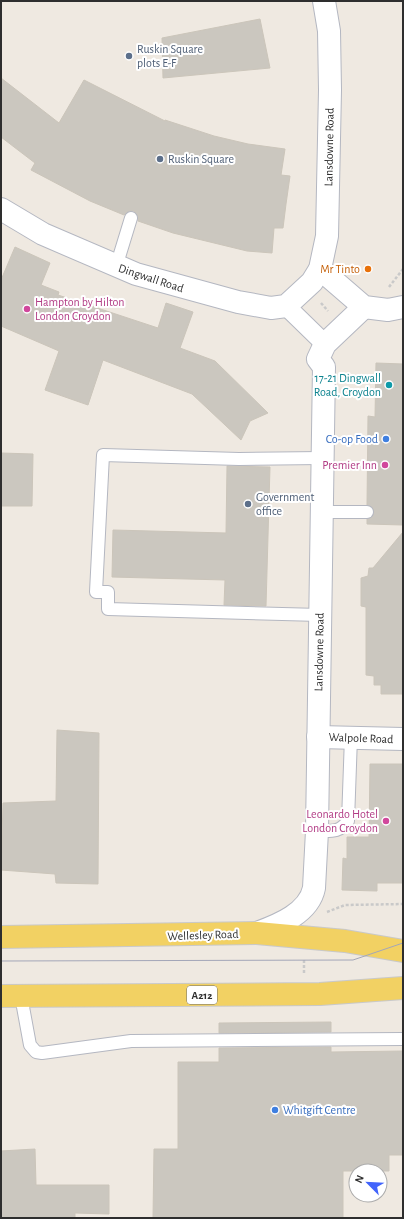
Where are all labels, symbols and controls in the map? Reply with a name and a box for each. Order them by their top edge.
place label: Ruskin Square plots E-F [137,43,203,69]
marker: Ruskin Square plots E-F [124,51,134,61]
street label: Lansdowne Road [322,108,336,186]
place label: Ruskin Square [168,153,234,165]
marker: Ruskin Square [155,154,165,164]
street label: Dingwall Road [117,262,185,294]
place label: Mr Tinto [320,263,360,275]
marker: Mr Tinto [363,264,373,274]
place label: Hampton by Hilton London Croydon [35,296,125,323]
marker: Hampton by Hilton London Croydon [22,304,32,314]
place label: 17-21 Dingwall Road, Croydon [314,372,381,399]
marker: 17-21 Dingwall Road, Croydon [384,380,394,390]
place label: Co-op Food [326,433,378,445]
marker: Co-op Food [381,434,391,444]
place label: Premier Inn [322,459,377,471]
marker: Premier Inn [380,460,390,470]
place label: Government office [256,491,314,517]
marker: Government office [243,499,253,509]
street label: Lansdowne Road [312,613,326,691]
street label: Walpole Road [328,731,394,745]
place label: Leonardo Hotel London Croydon [302,808,378,835]
marker: Leonardo Hotel London Croydon [381,816,391,826]
street label: Wellesley Road [167,928,239,943]
road number: A212 [187,986,217,1004]
place label: Whitgift Centre [283,1104,356,1116]
marker: Whitgift Centre [270,1105,280,1115]
north arrow [348,1163,388,1203]
text: N [353,1173,366,1185]

